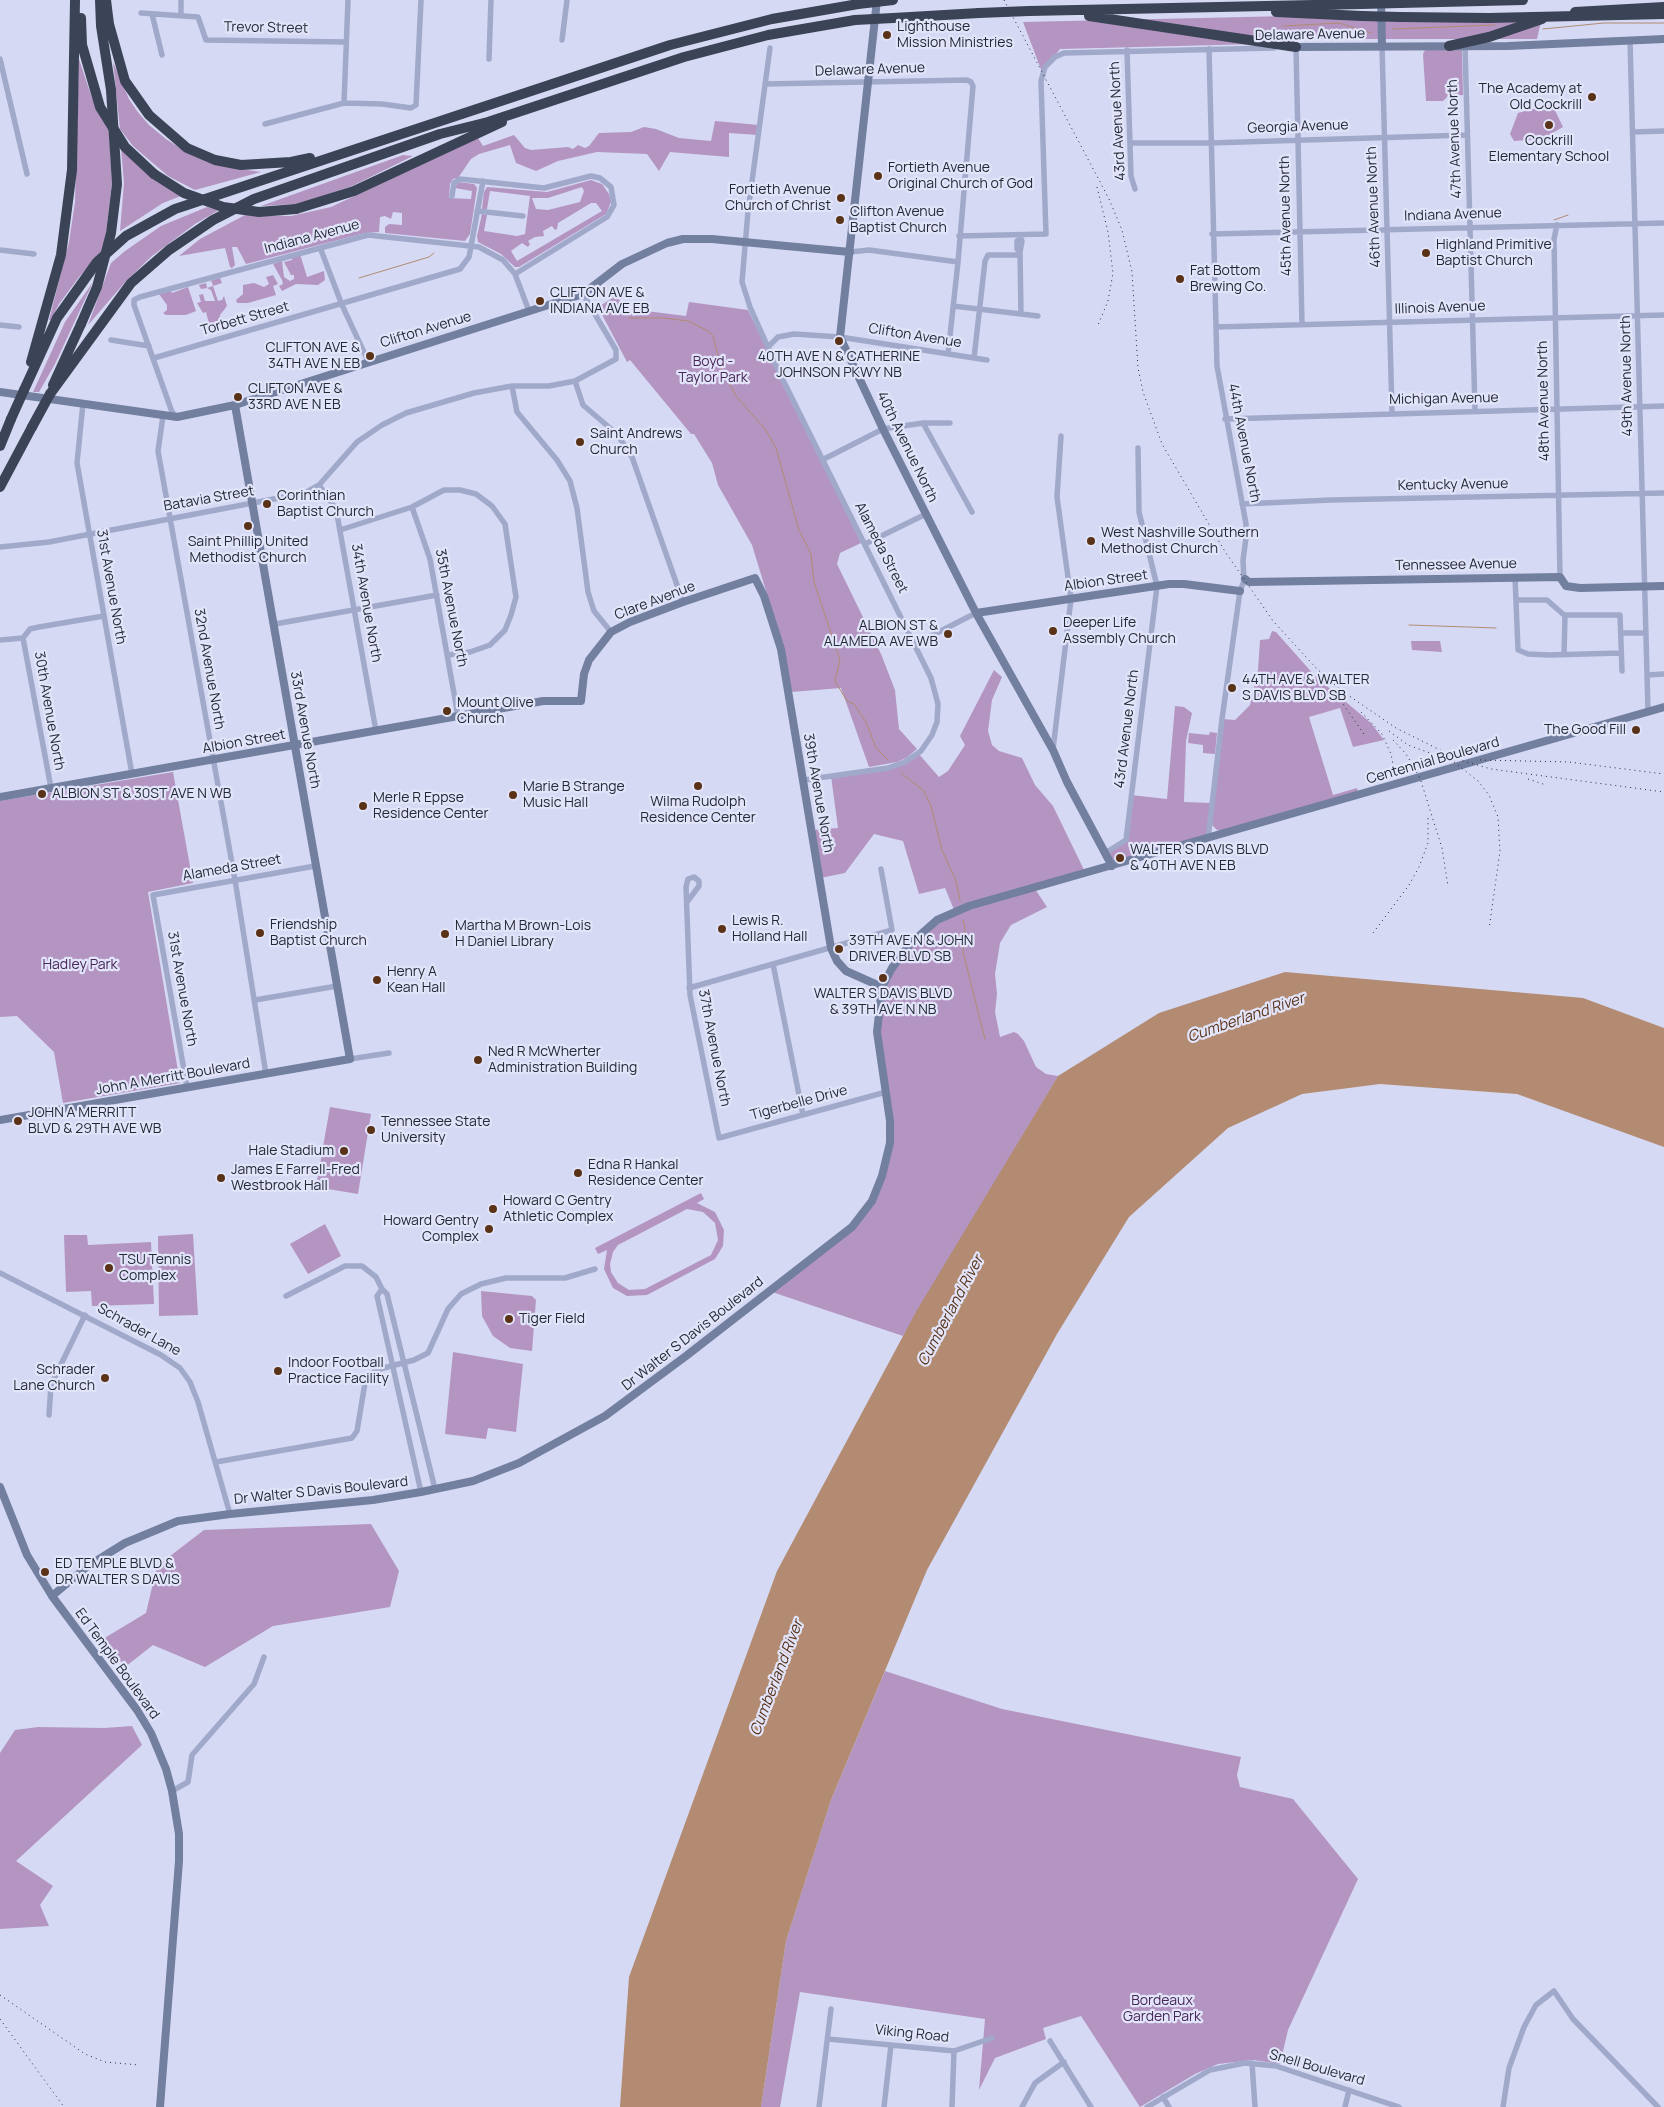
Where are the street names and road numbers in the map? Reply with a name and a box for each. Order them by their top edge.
street label: Trevor Street [224,19,308,37]
street label: Delaware Avenue [1255,26,1365,44]
street label: Delaware Avenue [815,60,925,80]
street label: 43rd Avenue North [1106,61,1130,181]
street label: 47th Avenue North [1445,79,1465,199]
street label: Georgia Avenue [1247,117,1349,137]
street label: 46th Avenue North [1363,146,1385,268]
street label: 45th Avenue North [1277,156,1295,276]
street label: Indiana Avenue [1404,205,1502,225]
street label: Indiana Avenue [263,216,361,258]
street label: Torbett Street [199,298,291,340]
street label: Illinois Avenue [1394,298,1486,318]
street label: Clifton Avenue [379,308,473,352]
street label: 49th Avenue North [1618,315,1636,437]
street label: Clifton Avenue [867,320,963,352]
street label: 48th Avenue North [1535,341,1553,461]
street label: 44th Avenue North [1224,382,1264,504]
street label: 40th Avenue North [873,389,941,505]
street label: Michigan Avenue [1389,390,1499,408]
street label: Kentucky Avenue [1397,476,1509,494]
street label: Batavia Street [162,483,256,515]
street label: Alameda Street [851,500,911,596]
street label: 31st Avenue North [93,528,129,646]
street label: 34th Avenue North [347,542,385,664]
street label: 35th Avenue North [431,547,471,669]
street label: Tennessee Avenue [1395,556,1517,574]
street label: Albion Street [1063,567,1149,595]
street label: Clare Avenue [612,578,698,624]
street label: 32nd Avenue North [190,607,228,731]
street label: 30th Avenue North [30,650,68,772]
street label: 43rd Avenue North [1111,669,1143,789]
street label: 33rd Avenue North [286,670,324,790]
street label: Albion Street [201,726,287,758]
street label: 39th Avenue North [799,732,837,854]
street label: Centennial Boulevard [1365,734,1501,788]
street label: Alameda Street [181,851,283,885]
street label: 31st Avenue North [164,930,200,1048]
street label: 37th Avenue North [694,988,734,1108]
street label: John A Merritt Boulevard [95,1055,251,1099]
street label: Tigerbelle Drive [749,1082,849,1124]
street label: Dr Walter S Davis Boulevard [619,1274,767,1394]
street label: Schrader Lane [94,1300,184,1360]
street label: Dr Walter S Davis Boulevard [233,1473,409,1509]
street label: Ed Temple Boulevard [71,1605,163,1723]
street label: Viking Road [874,2022,950,2046]
street label: Snell Boulevard [1267,2046,1367,2090]

